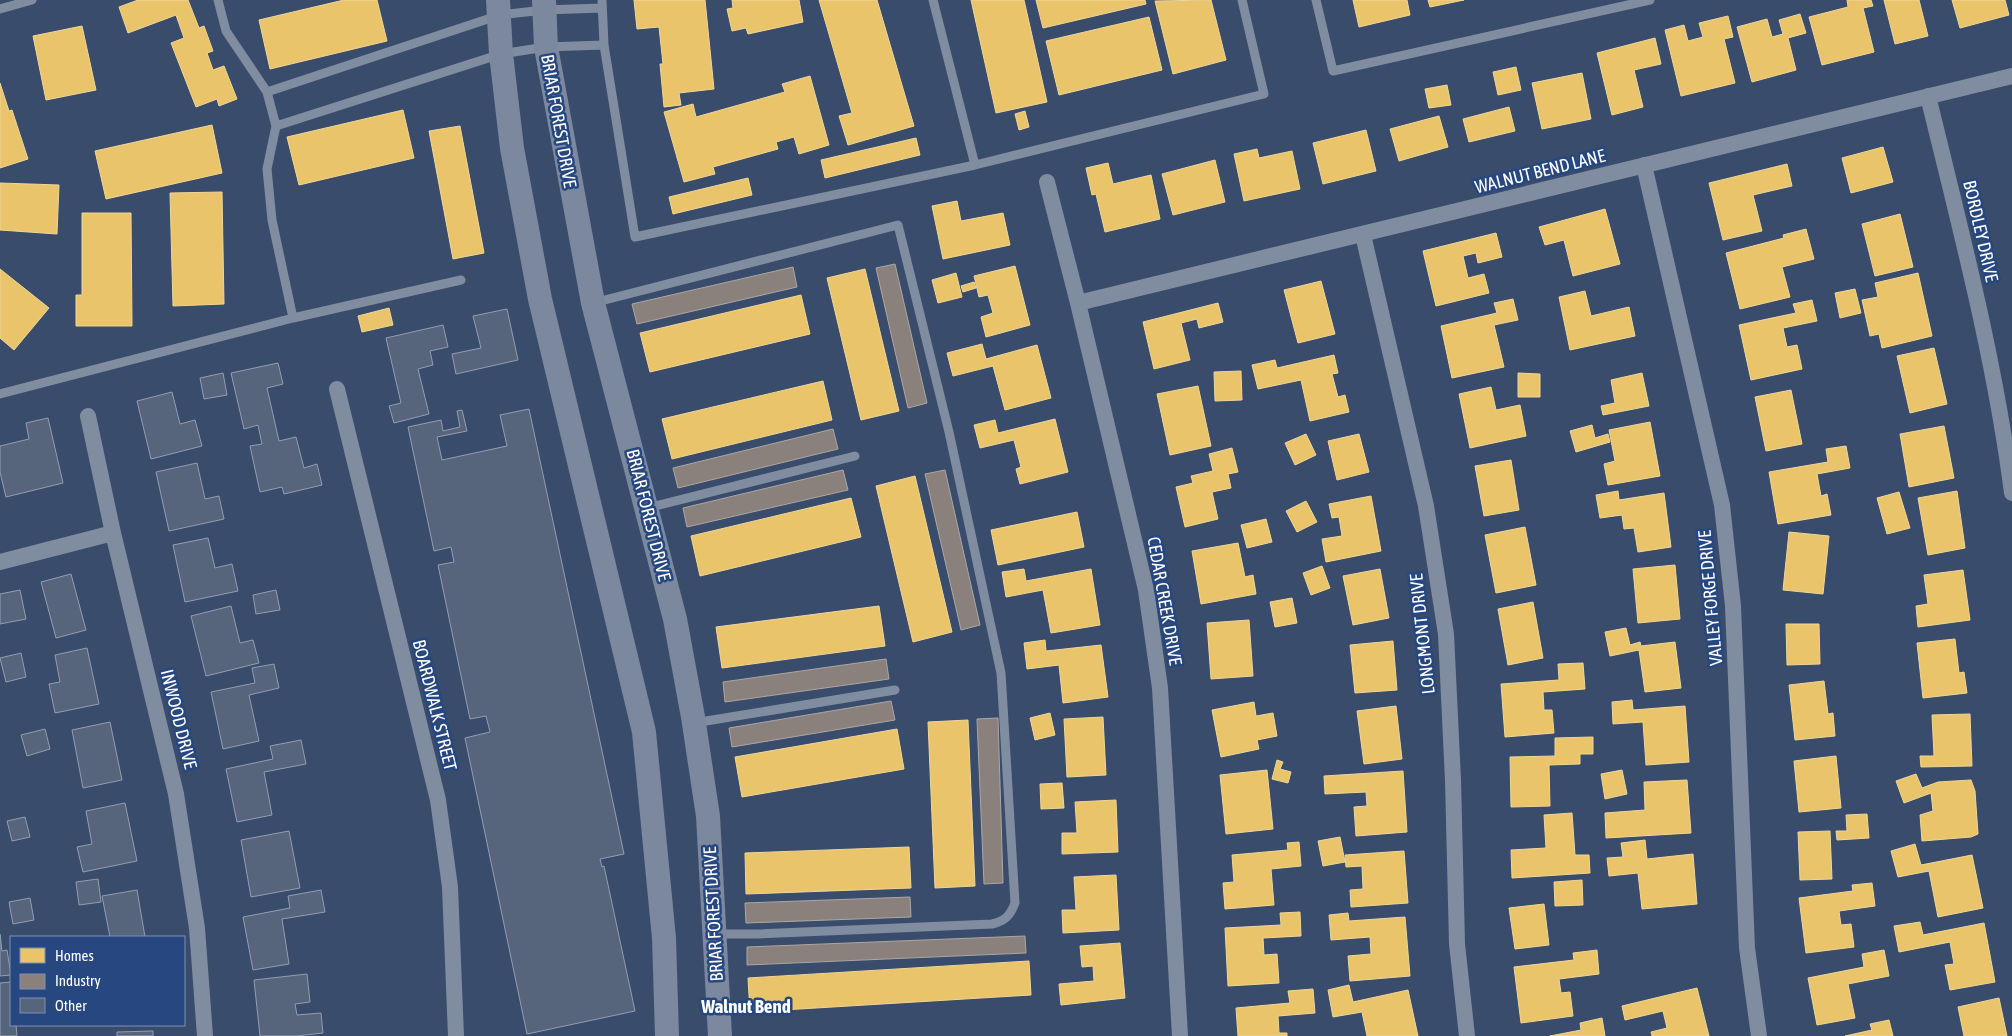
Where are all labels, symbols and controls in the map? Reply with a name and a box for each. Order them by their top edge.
street label: BRIAR FOREST DRIVE [537,53,581,190]
street label: WALNUT BEND LANE [1473,145,1608,197]
street label: BORDLEY DRIVE [1959,178,2003,284]
street label: BRIAR FOREST DRIVE [622,447,676,583]
street label: VALLEY FORGE DRIVE [1694,529,1726,667]
street label: CEDAR CREEK DRIVE [1143,535,1187,667]
street label: LONGMONT DRIVE [1405,572,1439,695]
street label: BOARDWALK STREET [409,637,461,773]
street label: INWOOD DRIVE [156,667,202,771]
street label: BRIAR FOREST DRIVE [699,846,727,982]
legend [10,936,185,1026]
text: Homes [55,947,94,964]
text: Industry [55,972,101,989]
district label: Walnut Bend [700,995,791,1017]
text: Other [55,997,87,1014]

